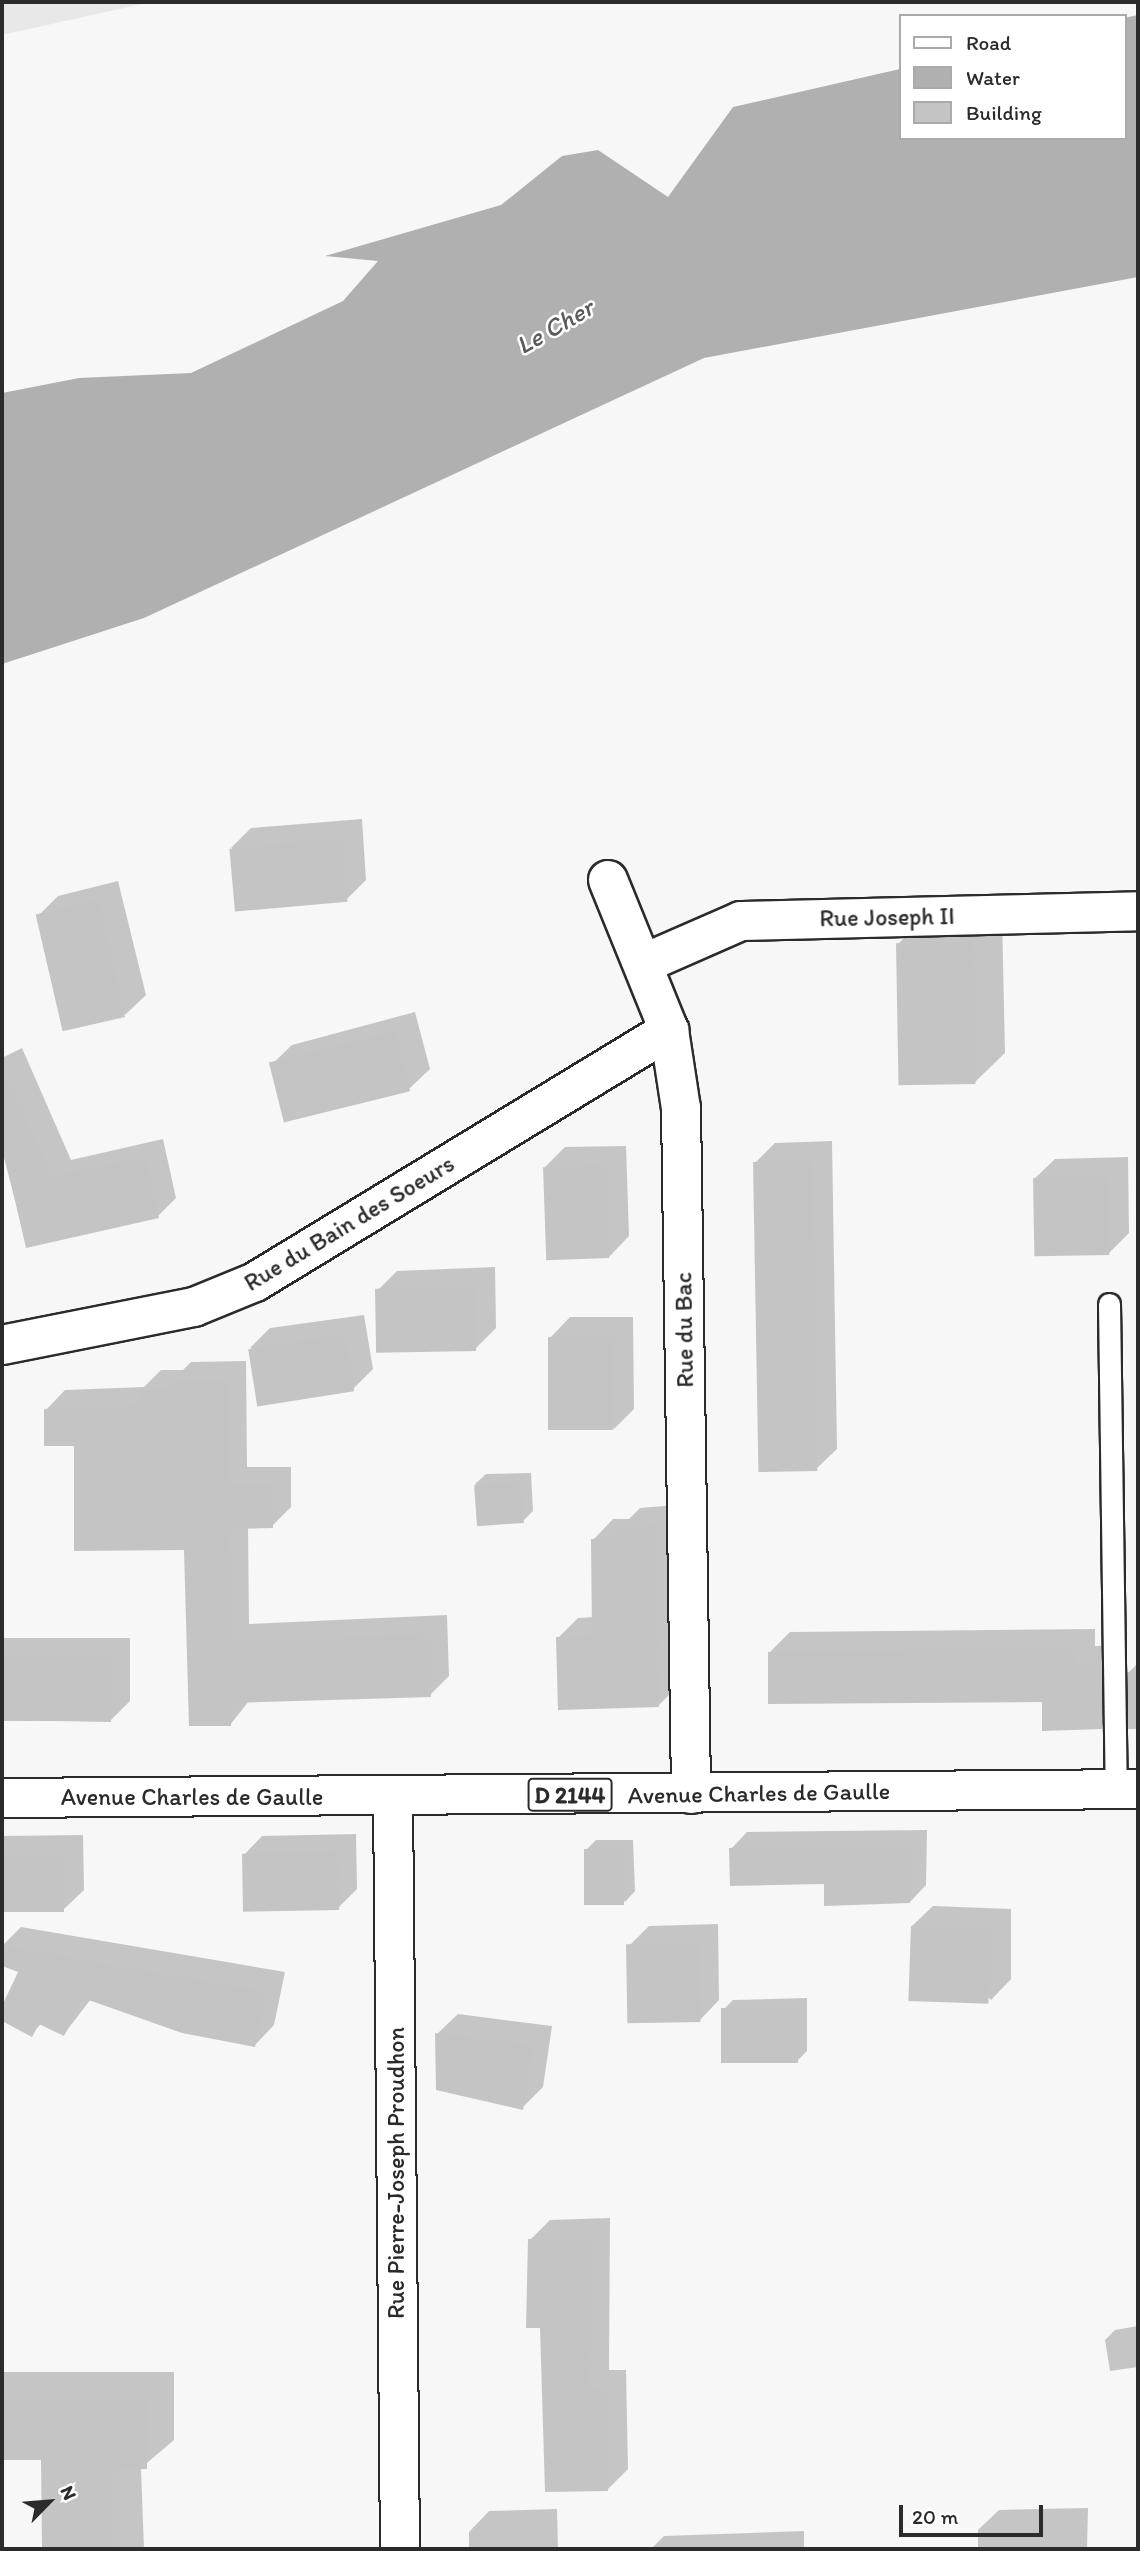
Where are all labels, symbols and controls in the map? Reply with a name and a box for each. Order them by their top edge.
legend [898,14,1126,140]
text: Road [966,30,1011,55]
text: Water [966,65,1020,90]
text: Building [966,100,1042,125]
water label: Le Cher [511,292,599,362]
street label: Rue Joseph II [819,901,955,933]
street label: Rue du Bain des Soeurs [238,1149,460,1297]
street label: Rue du Bac [669,1272,699,1388]
road number: D 2144 [526,1776,614,1814]
street label: Avenue Charles de Gaulle [628,1776,890,1810]
street label: Avenue Charles de Gaulle [61,1783,323,1811]
street label: Rue Pierre-Joseph Proudhon [382,2027,410,2319]
north arrow [14,2467,84,2537]
text: N [55,2482,82,2504]
scale bar [902,2492,1046,2536]
text: 20 m [912,2504,958,2529]

